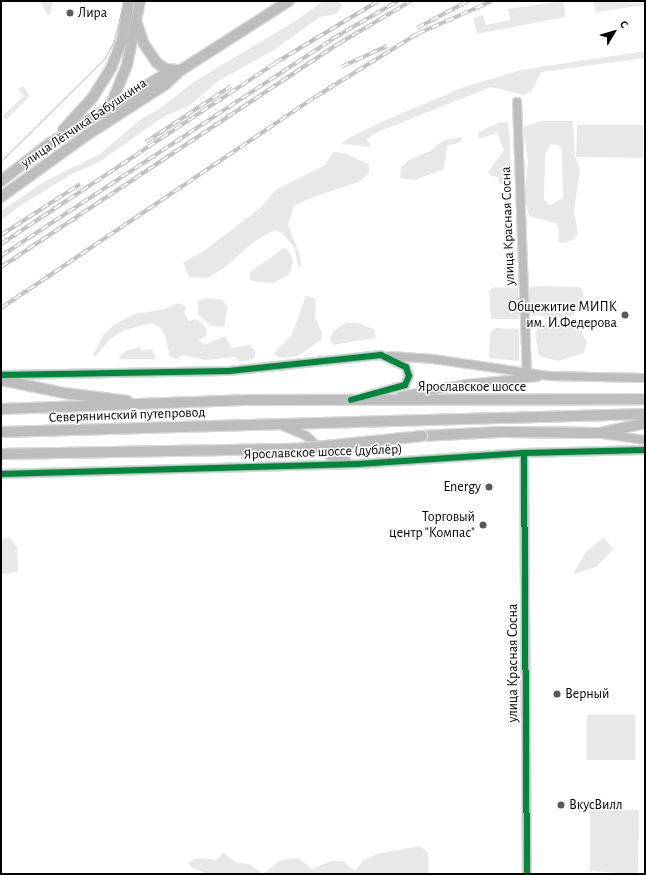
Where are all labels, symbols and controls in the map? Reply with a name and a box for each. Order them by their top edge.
place label: Лира [78,5,107,21]
marker: Лира [65,8,75,18]
north arrow [594,12,634,52]
text: С [618,19,630,30]
street label: улица Лётчика Бабушкина [18,75,150,171]
street label: улица Красная Сосна [498,166,518,286]
place label: Общежитие МИПК им. И.Федерова [508,299,617,332]
marker: Общежитие МИПК им. И.Федерова [620,310,630,320]
street label: Ярославское шоссе [418,379,526,395]
street label: Северянинский путепровод [48,404,206,426]
street label: Ярославское шоссе (дублёр) [243,441,403,463]
place label: Energy [443,479,481,495]
marker: Energy [484,482,494,492]
place label: Торговый центр "Компас" [389,509,475,542]
marker: Торговый центр "Компас" [478,520,488,530]
street label: улица Красная Сосна [505,604,521,722]
place label: Верный [565,686,609,702]
marker: Верный [552,689,562,699]
place label: ВкусВилл [569,797,622,813]
marker: ВкусВилл [556,800,566,810]

